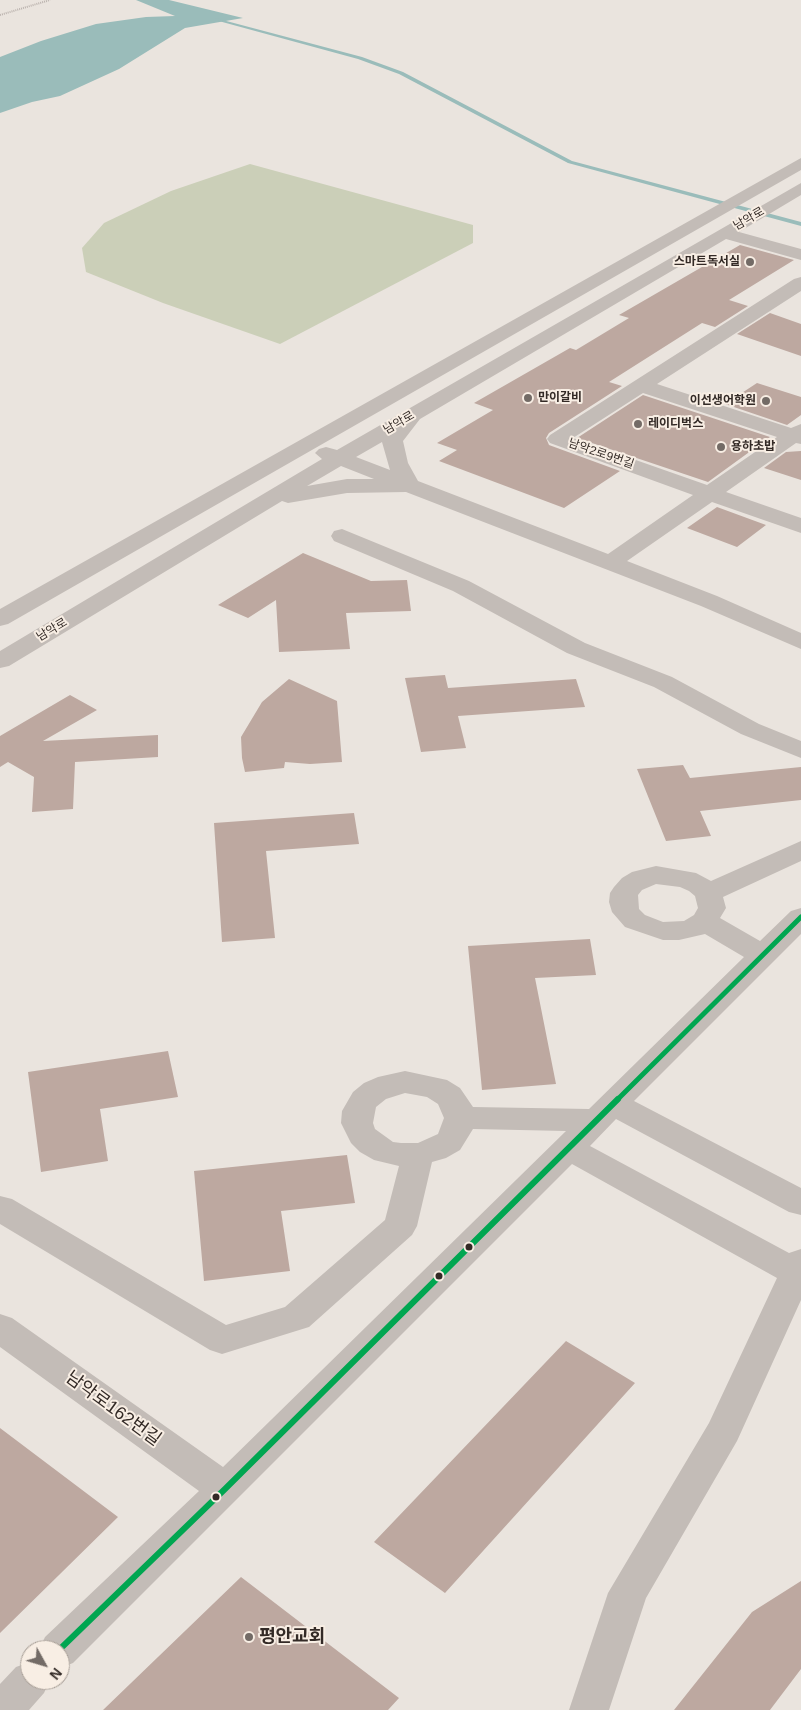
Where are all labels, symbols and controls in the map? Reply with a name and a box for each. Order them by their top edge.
street label: 남악로 [731,204,767,234]
place label: 스마트독서실 [674,255,740,269]
marker: 스마트독서실 [744,256,756,268]
place label: 만이갈비 [538,391,582,405]
marker: 만이갈비 [522,392,534,404]
place label: 이선생어학원 [690,394,756,408]
marker: 이선생어학원 [760,395,772,407]
street label: 남악로 [381,408,417,438]
place label: 레이디벅스 [648,417,703,431]
marker: 레이디벅스 [632,418,644,430]
street label: 남악2로9번길 [566,436,636,472]
place label: 용하초밥 [731,440,775,454]
marker: 용하초밥 [715,441,727,453]
street label: 남악로 [34,615,70,645]
unlabelled marker [464,1242,474,1252]
unlabelled marker [434,1271,444,1281]
street label: 남악로162번길 [61,1367,165,1451]
unlabelled marker [211,1492,221,1502]
place label: 평안교회 [259,1626,325,1648]
marker: 평안교회 [243,1631,255,1643]
north arrow [20,1640,70,1690]
text: N [46,1665,65,1683]

